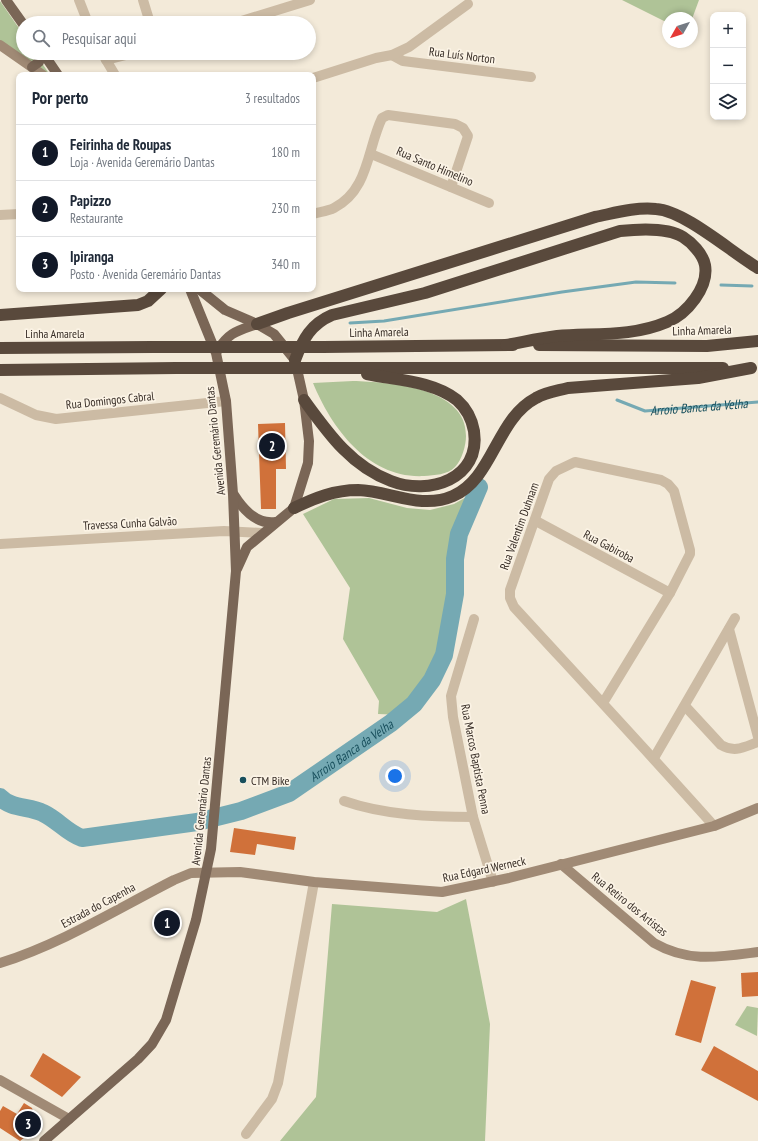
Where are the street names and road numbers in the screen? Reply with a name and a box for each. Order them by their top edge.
street label: Rua Luís Norton [428,44,496,66]
street label: Rua Santo Himelino [394,143,476,189]
street label: Linha Amarela [672,321,732,339]
street label: Linha Amarela [349,324,409,340]
street label: Linha Amarela [25,326,85,341]
street label: Avenida Geremário Dantas [202,386,228,496]
street label: Rua Domingos Cabral [65,388,155,412]
street label: Rua Valentim Duhnam [496,480,542,572]
street label: Travessa Cunha Galvão [83,513,177,533]
street label: Rua Gabiroba [581,526,637,566]
street label: Rua Marcos Baptista Penna [458,703,494,815]
street label: Avenida Geremário Dantas [188,756,214,866]
street label: Rua Edgard Werneck [441,853,527,885]
street label: Rua Retiro dos Artistas [589,869,671,939]
street label: Estrada do Capenha [58,879,138,931]

